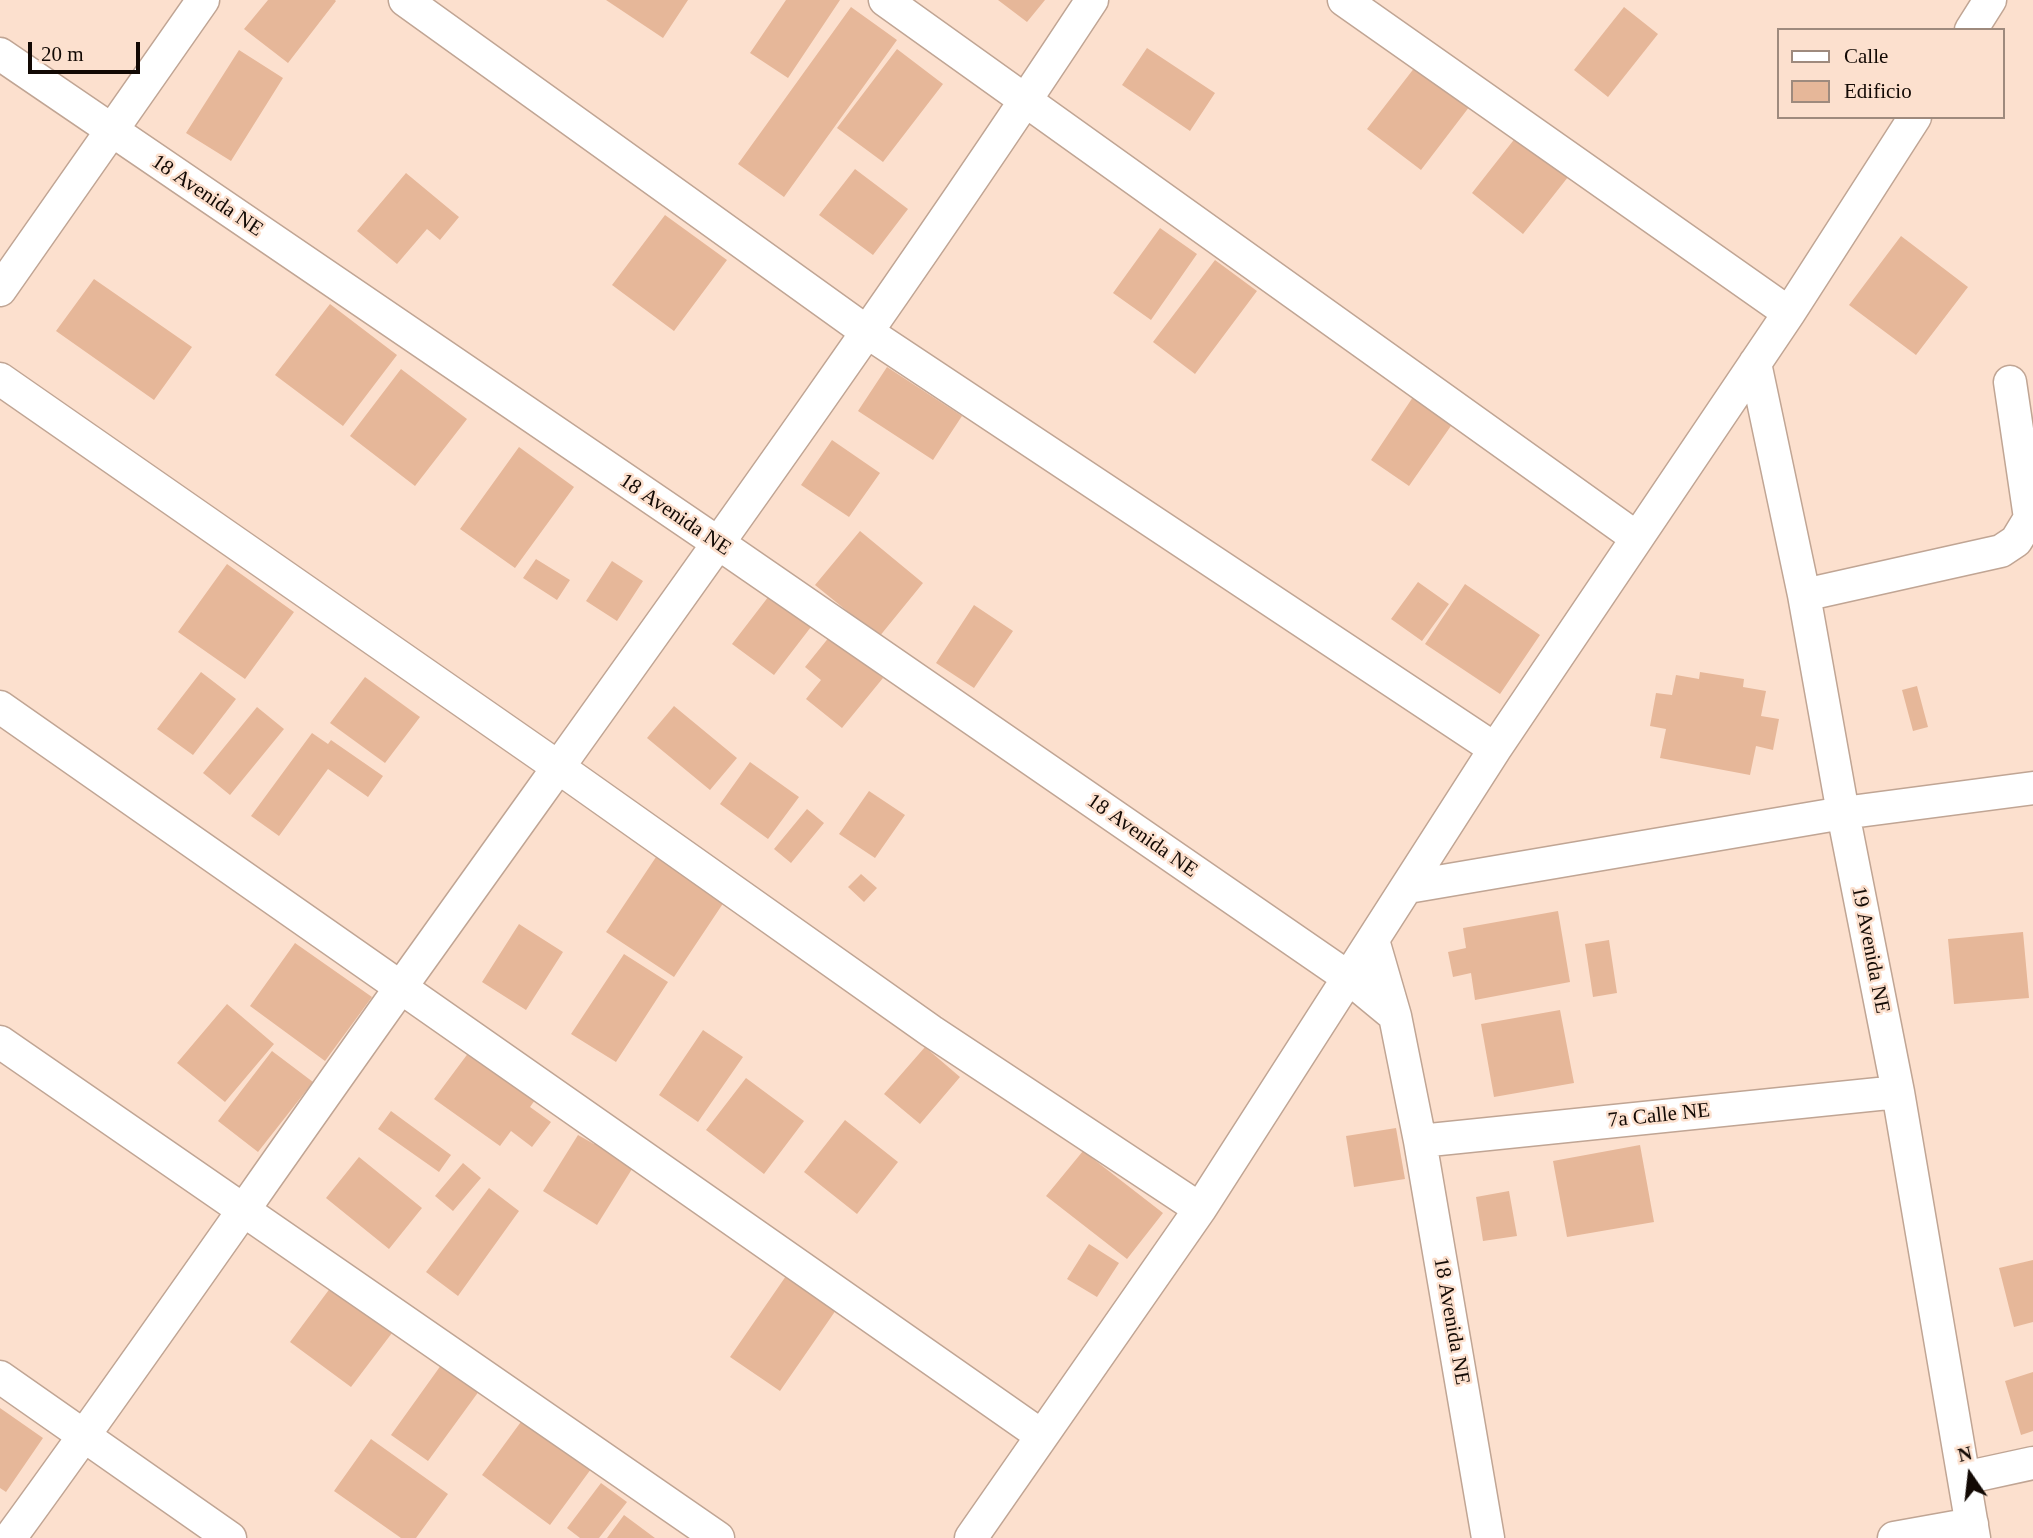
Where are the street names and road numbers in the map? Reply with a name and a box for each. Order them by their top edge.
street label: 18 Avenida NE [146,149,268,243]
street label: 18 Avenida NE [614,468,736,562]
street label: 18 Avenida NE [1082,789,1202,883]
street label: 19 Avenida NE [1845,884,1895,1016]
street label: 7a Calle NE [1607,1098,1711,1134]
street label: 18 Avenida NE [1427,1255,1475,1387]

